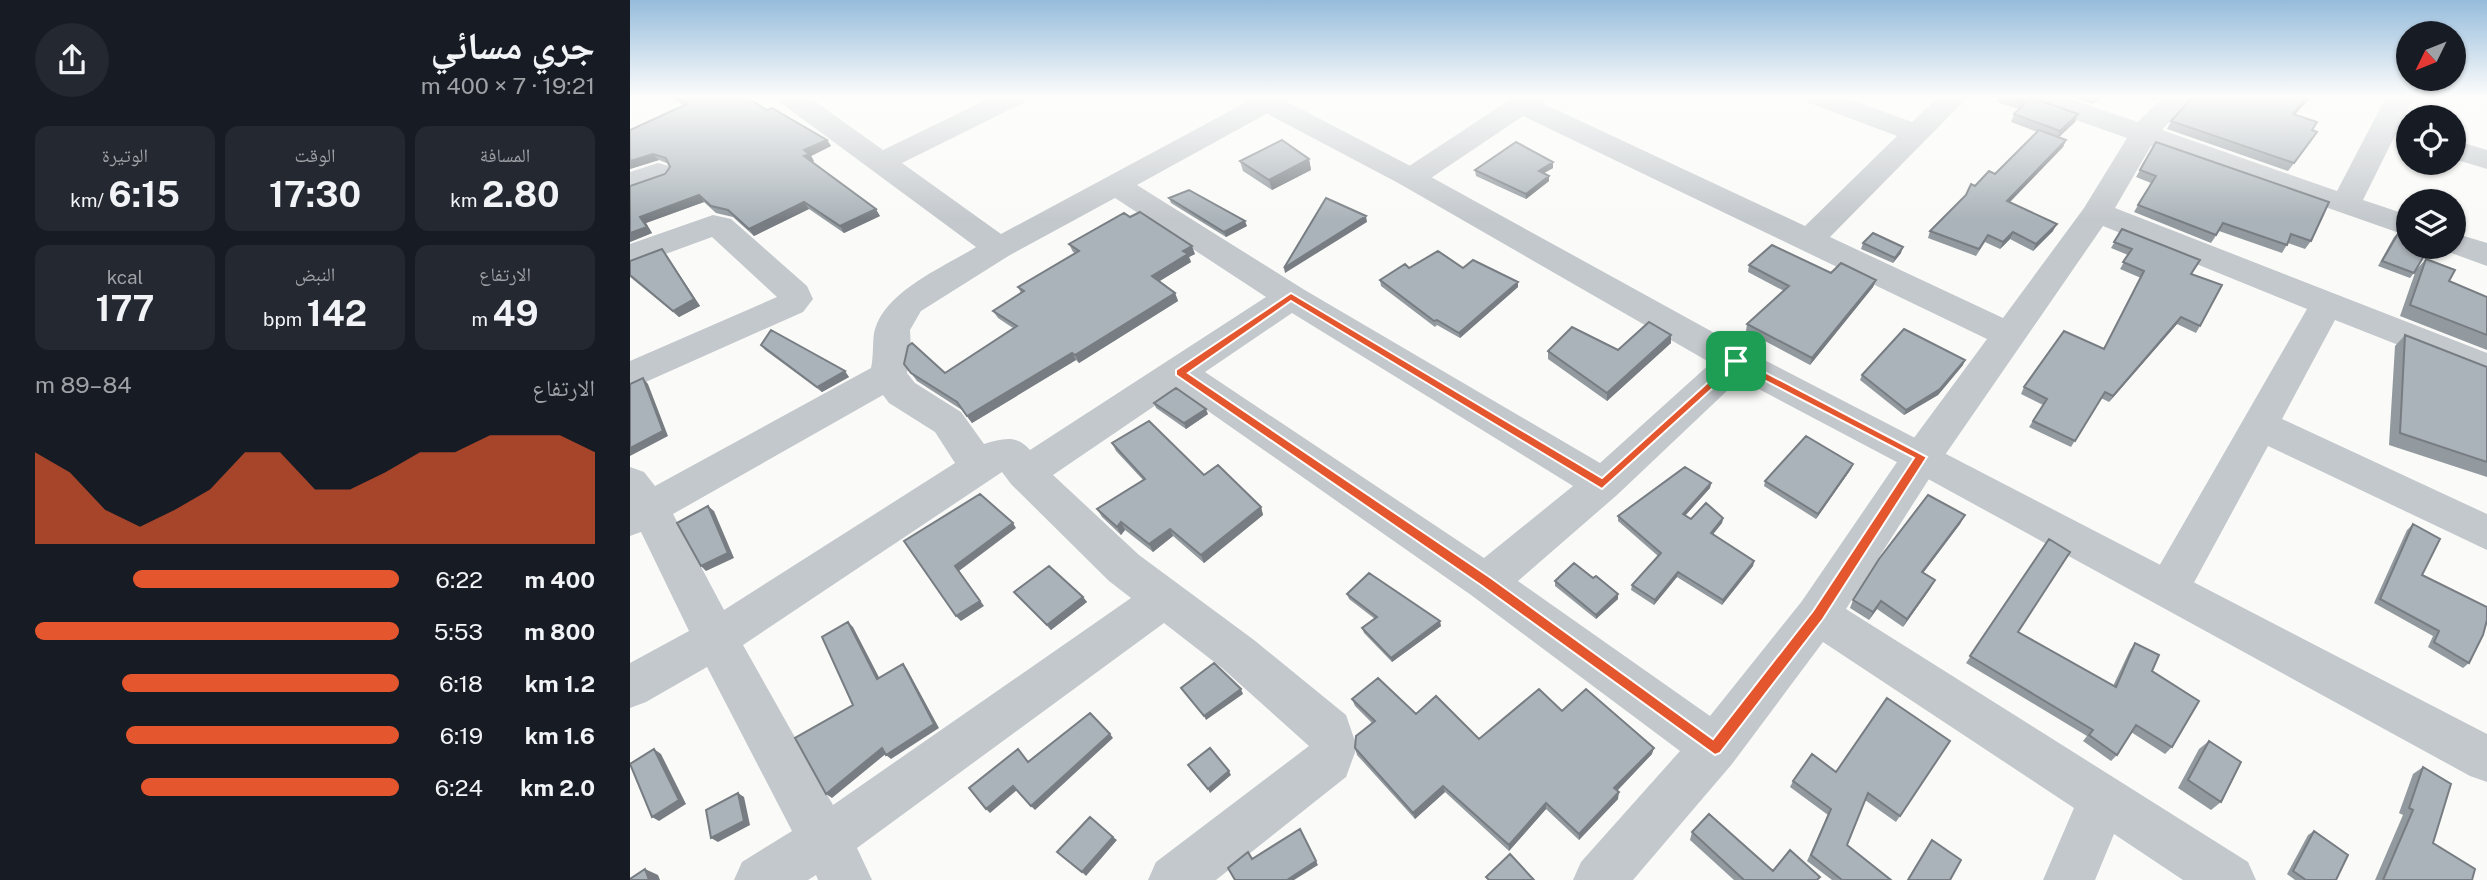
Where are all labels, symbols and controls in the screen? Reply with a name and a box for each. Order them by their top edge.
north arrow [2396,21,2466,91]
map controls [2396,21,2466,259]
button: share [35,23,109,97]
text: جري مسائي [431,23,595,68]
text: 19:21 · 7 × 400 m [421,72,595,99]
button: locate [2396,105,2466,175]
text: الوتيرة [102,144,148,166]
text: الوقت [295,144,335,166]
text: المسافة [480,144,530,166]
text: 6:15 [109,174,180,215]
text: 17:30 [269,174,361,215]
text: 2.80 [482,174,560,215]
text: /km [70,189,109,211]
text: km [450,189,482,211]
button: layers [2396,189,2466,259]
text: النبض [295,263,335,285]
text: الارتفاع [479,263,531,285]
text: kcal [107,266,143,288]
text: 177 [95,288,155,329]
text: 142 [307,293,367,334]
text: 49 [493,293,539,334]
text: bpm [263,308,307,330]
text: m [471,308,493,330]
pin [1706,331,1766,391]
icon: arrive [1717,342,1755,380]
text: 84–89 m [35,371,132,398]
text: الارتفاع [532,374,595,401]
text: 6:22 [436,566,483,593]
text: 400 m [525,566,595,593]
text: 5:53 [434,618,483,645]
text: 800 m [524,618,595,645]
text: 6:18 [439,670,483,697]
text: 1.2 km [525,670,595,697]
text: 6:19 [440,722,483,749]
text: 1.6 km [525,722,595,749]
text: 6:24 [435,774,483,801]
text: 2.0 km [520,774,595,801]

